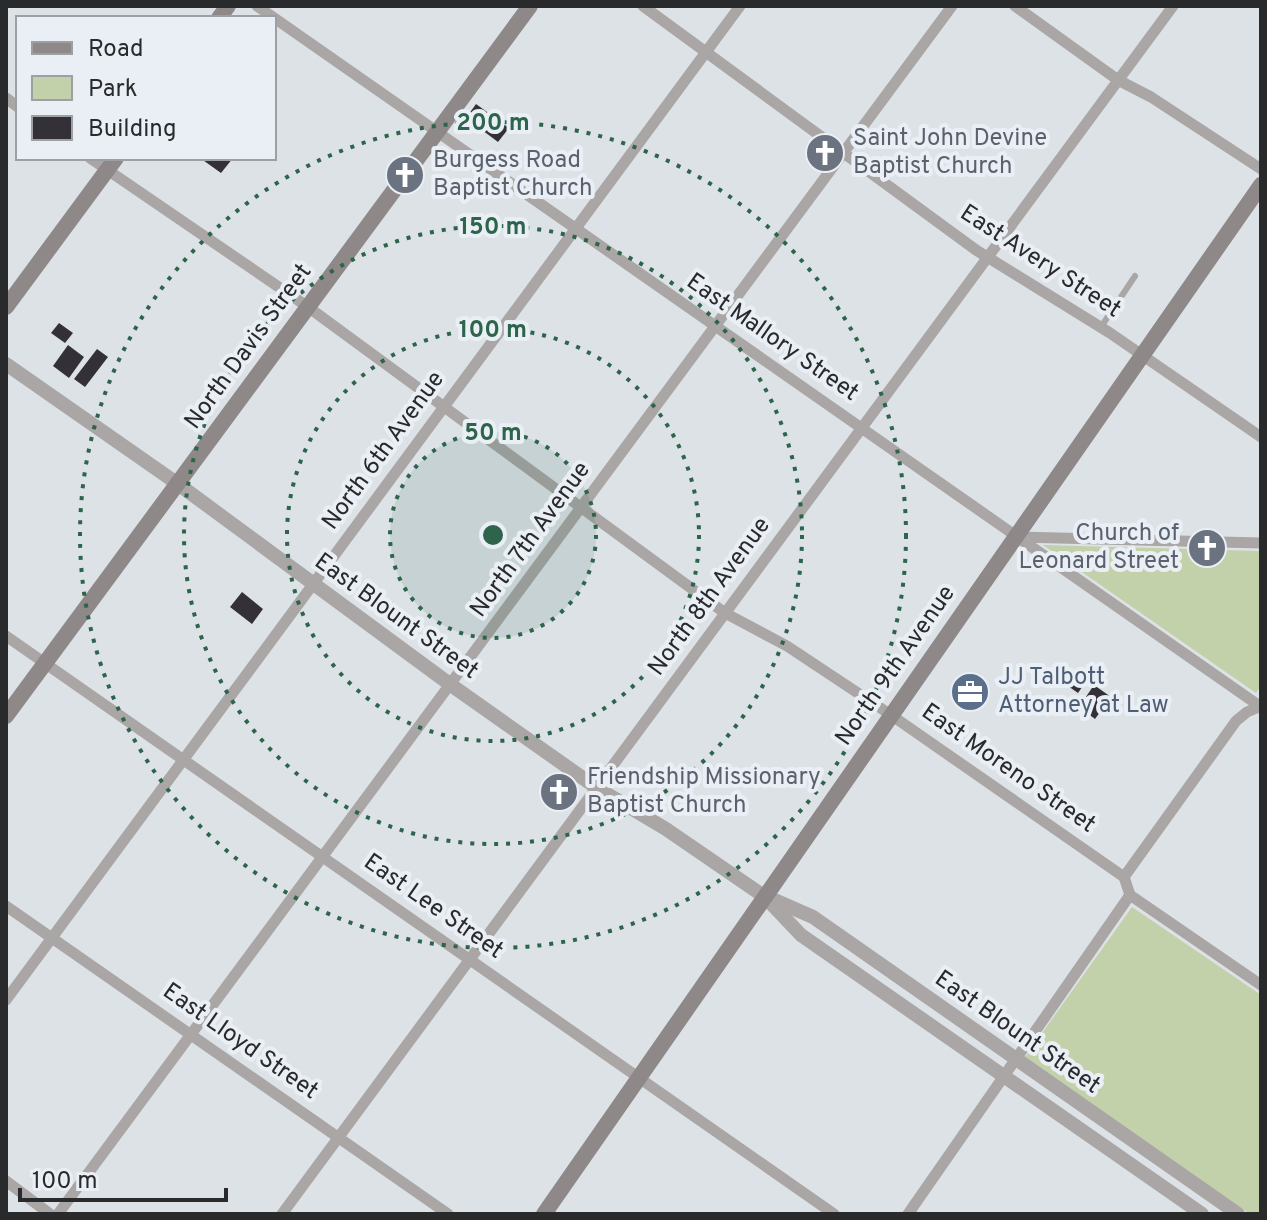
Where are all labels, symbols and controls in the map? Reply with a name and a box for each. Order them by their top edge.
legend [16,16,276,160]
text: Road [88,35,144,65]
text: Park [88,75,138,105]
text: 200 m [456,109,530,139]
text: Building [88,115,177,145]
place label: Saint John Devine Baptist Church [853,124,1047,182]
church icon: Saint John Devine Baptist Church [804,132,846,174]
place label: Burgess Road Baptist Church [433,146,593,204]
church icon: Burgess Road Baptist Church [384,154,426,196]
street label: East Avery Street [954,199,1126,325]
text: 150 m [459,213,527,243]
street label: North Davis Street [179,258,319,436]
street label: East Mallory Street [680,267,864,409]
text: 100 m [459,316,527,346]
street label: North 6th Avenue [316,366,452,536]
text: 50 m [464,419,522,449]
street label: North 7th Avenue [464,456,598,624]
street label: North 8th Avenue [642,512,778,682]
place label: Church of Leonard Street [1018,519,1179,577]
centre of rings [479,521,507,549]
church icon: Church of Leonard Street [1186,527,1228,569]
street label: East Blount Street [308,547,484,687]
street label: North 9th Avenue [829,580,963,752]
place label: JJ Talbott Attorney at Law [998,663,1169,721]
office icon: JJ Talbott Attorney at Law [949,671,991,713]
street label: East Moreno Street [915,698,1101,840]
place label: Friendship Missionary Baptist Church [587,763,821,821]
church icon: Friendship Missionary Baptist Church [538,771,580,813]
street label: East Lee Street [357,848,509,966]
street label: East Blount Street [928,965,1106,1101]
street label: East Lloyd Street [156,977,324,1107]
scale bar [20,1152,226,1202]
text: 100 m [32,1167,98,1197]

